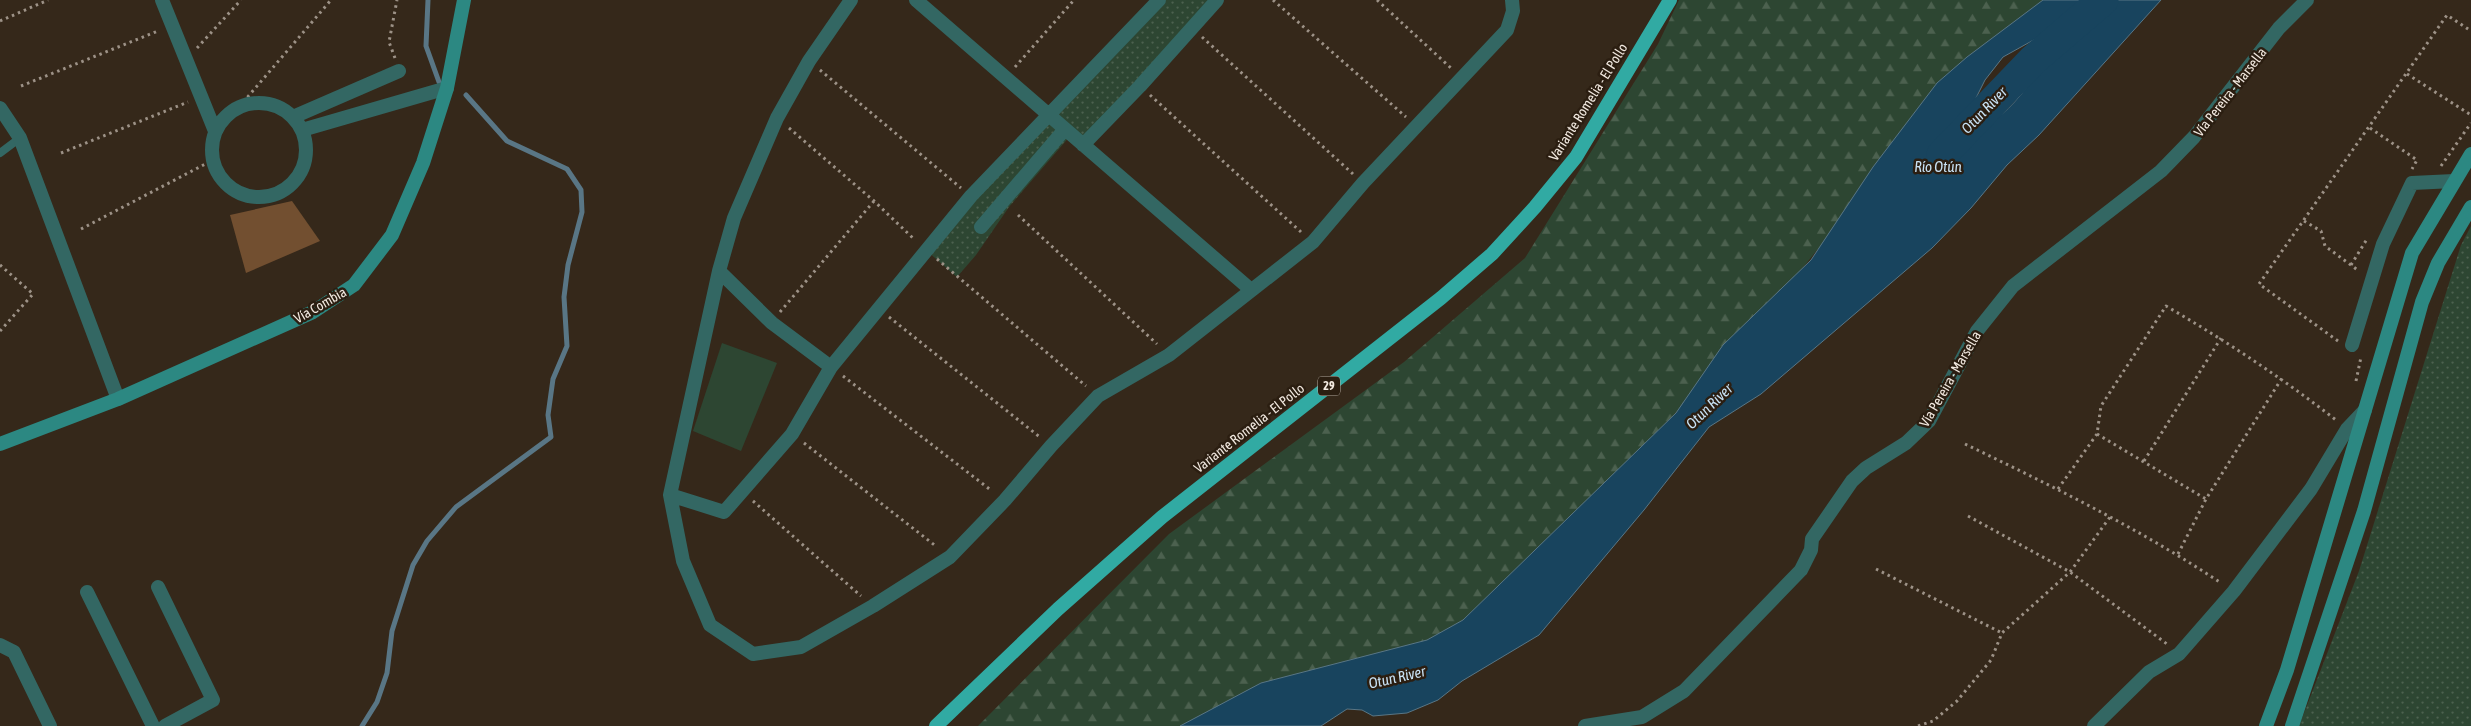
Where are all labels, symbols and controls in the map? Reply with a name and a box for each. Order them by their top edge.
street label: Variante Romelia - El Pollo [1545,40,1631,164]
street label: Vía Pereira - Marsella [2190,44,2270,140]
water label: Otun River [1958,83,2011,137]
water label: Río Otún [1914,158,1962,175]
street label: Vía Combia [291,284,349,326]
street label: Vía Pereira - Marsella [1916,328,1984,430]
road number: 29 [1318,376,1340,396]
water label: Otun River [1682,379,1736,432]
street label: Variante Romelia - El Pollo [1191,380,1307,476]
water label: Otun River [1367,662,1428,692]

